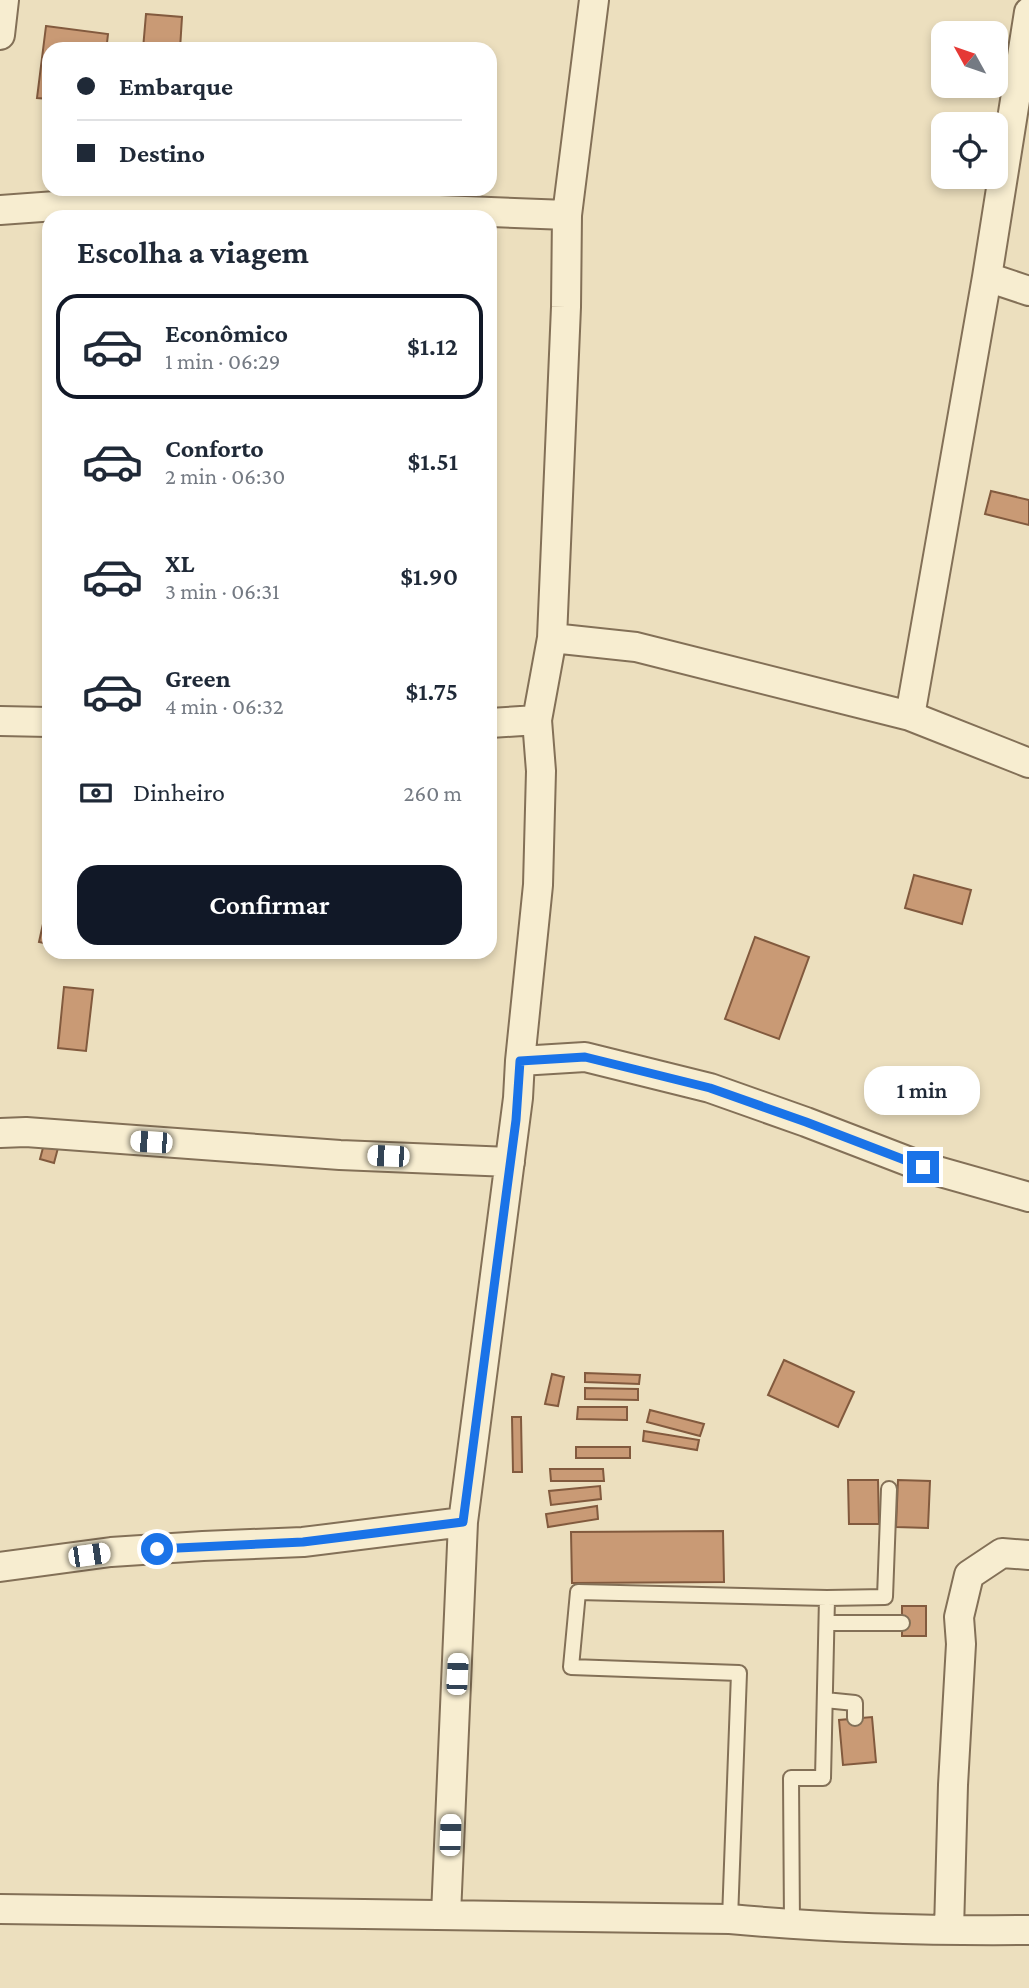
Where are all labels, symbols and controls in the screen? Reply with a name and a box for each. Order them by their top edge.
north arrow [931,21,1008,98]
map controls [931,21,1008,189]
text: Embarque [119,72,233,101]
button: locate [931,112,1008,189]
text: Destino [119,139,205,168]
text: Escolha a viagem [77,234,309,270]
icon: car [81,315,144,378]
text: Econômico [165,319,288,348]
text: $1.12 [407,332,458,361]
text: 1 min · 06:29 [165,348,281,374]
icon: car [81,430,144,493]
text: Conforto [165,434,264,463]
text: $1.51 [408,447,458,476]
text: 2 min · 06:30 [165,463,285,489]
icon: car [81,545,144,608]
text: XL [165,549,194,578]
text: $1.90 [400,562,458,591]
text: 3 min · 06:31 [165,578,280,604]
icon: car [81,660,144,723]
text: Green [165,664,231,693]
text: $1.75 [406,677,458,706]
text: 4 min · 06:32 [165,693,284,719]
icon: cash [77,774,115,812]
text: Dinheiro [133,778,225,807]
text: 260 m [404,780,462,806]
button: Confirmar [77,865,462,945]
callout: 1 min [865,1066,981,1114]
text: 1 min [896,1077,948,1103]
car [130,1130,173,1154]
car [367,1145,410,1167]
route end [907,1151,939,1183]
route start [141,1533,173,1565]
car [67,1542,112,1568]
car [446,1652,469,1696]
car [439,1814,462,1856]

